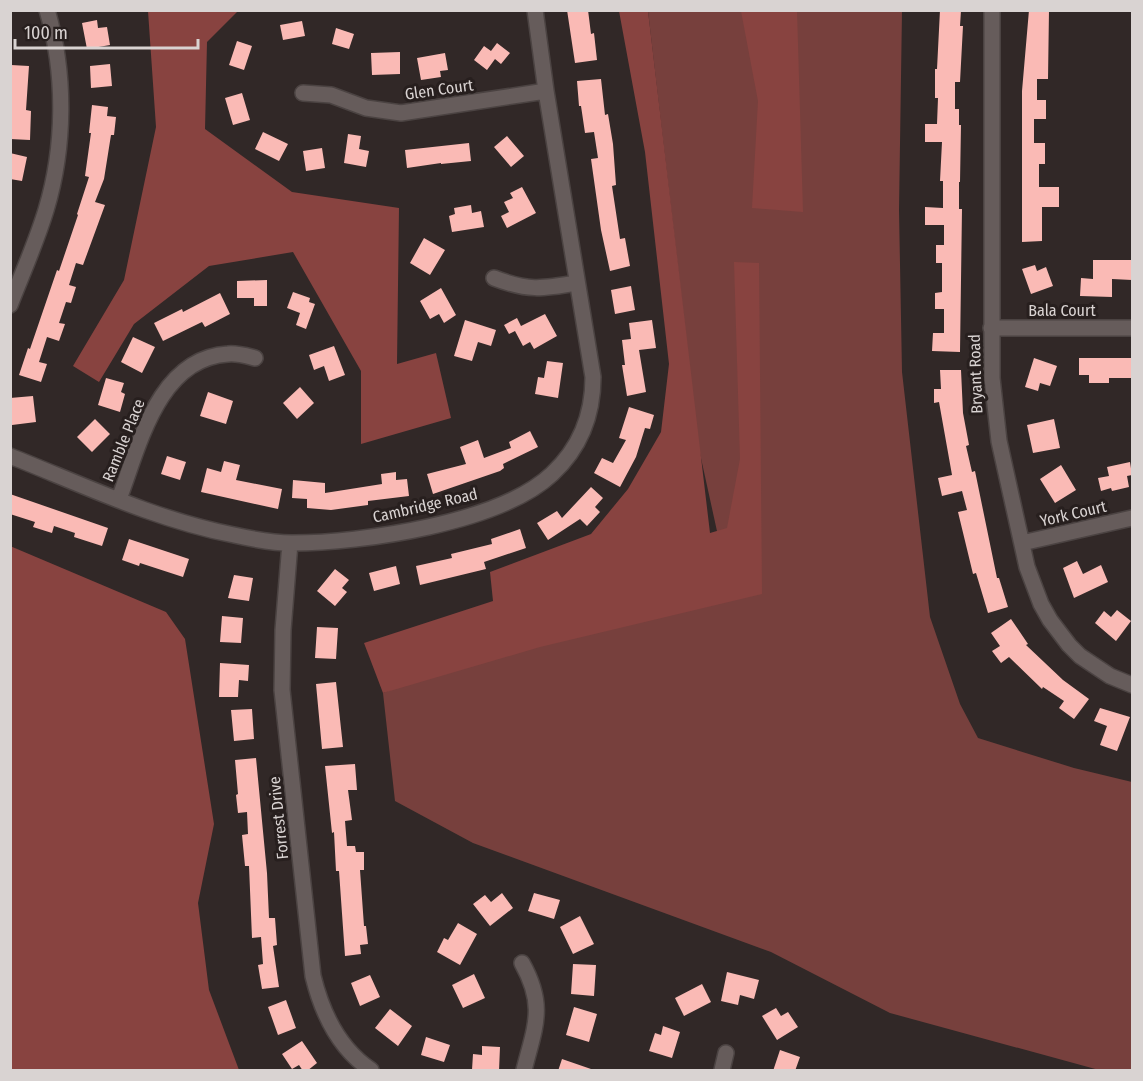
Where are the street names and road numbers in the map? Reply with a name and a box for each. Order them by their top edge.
street label: Glen Court [404,75,475,104]
street label: Bala Court [1028,301,1097,320]
street label: Bryant Road [965,334,986,414]
street label: Ramble Place [98,396,149,484]
street label: Cambridge Road [371,484,479,527]
street label: York Court [1038,496,1109,530]
street label: Forrest Drive [265,775,292,860]

